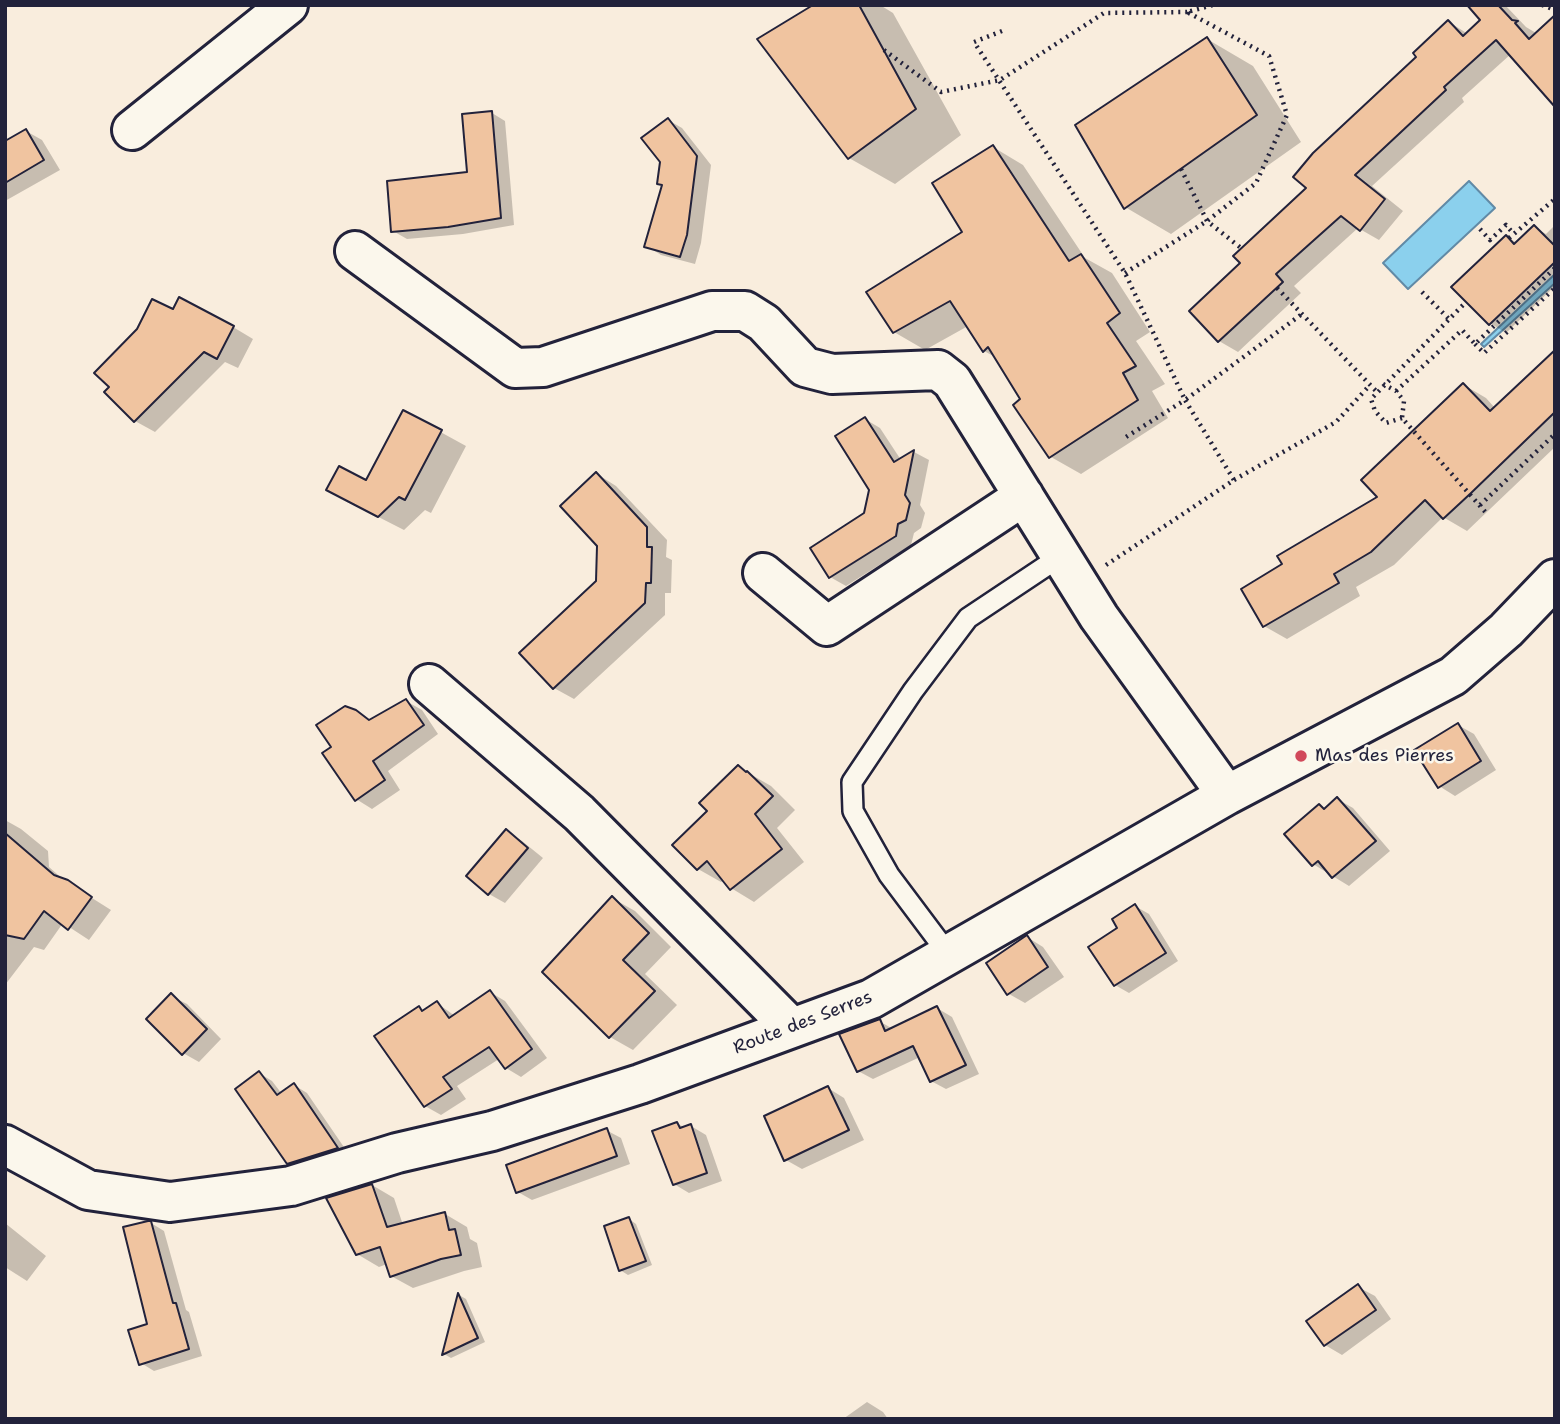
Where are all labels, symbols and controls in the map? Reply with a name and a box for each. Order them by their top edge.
place label: Mas des Pierres [1315,745,1454,767]
marker: Mas des Pierres [1293,748,1309,764]
street label: Route des Serres [731,987,875,1059]

